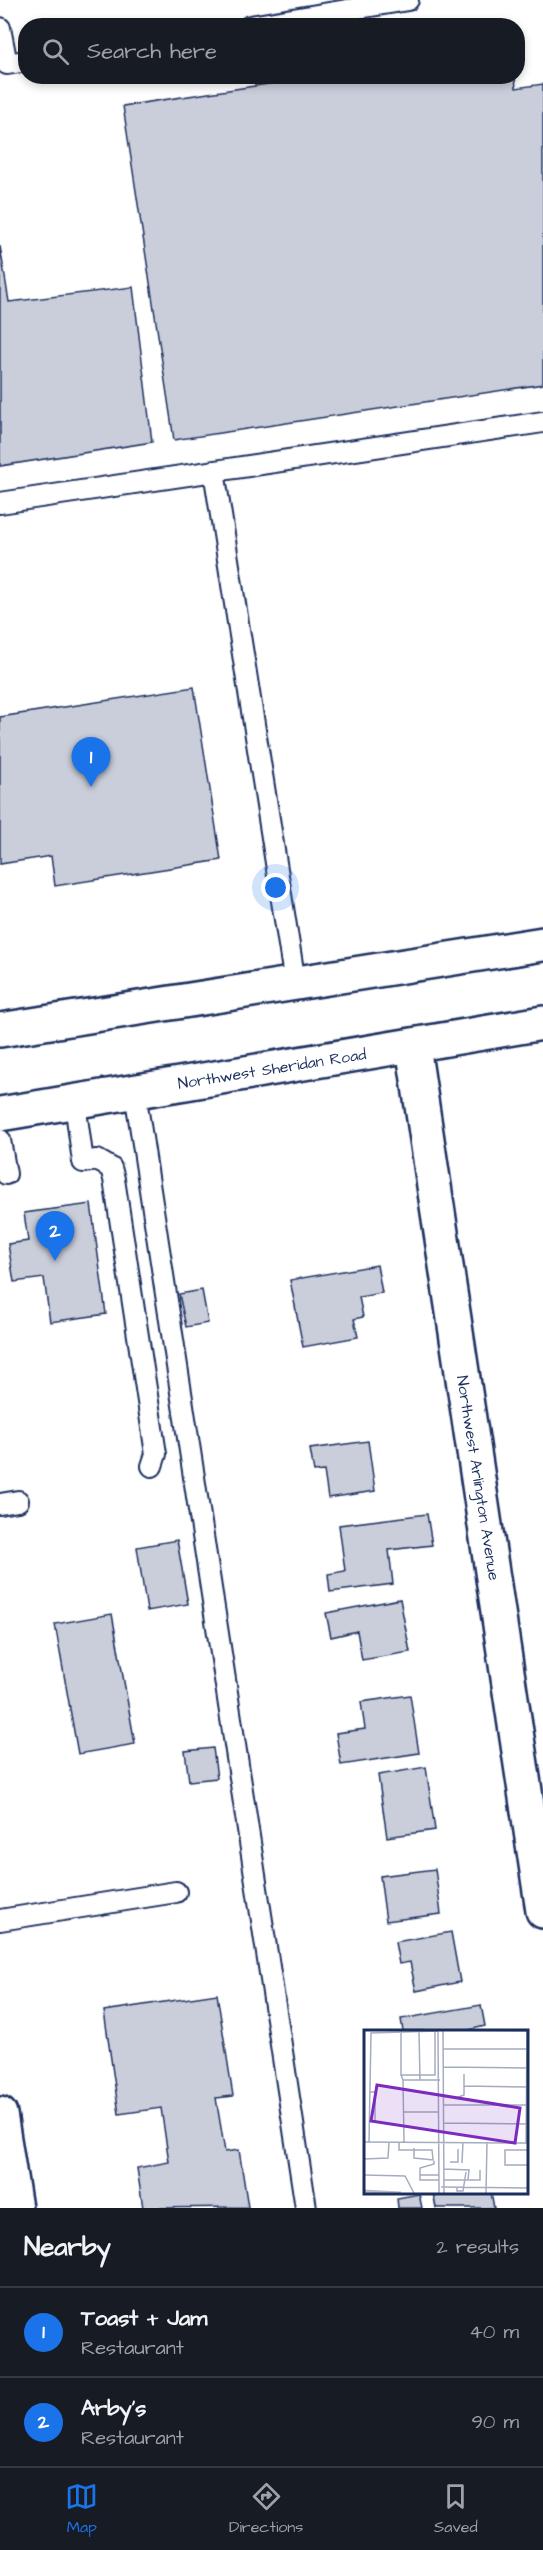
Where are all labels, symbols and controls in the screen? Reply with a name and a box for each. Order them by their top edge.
search box [18,18,525,84]
icon: search [39,35,72,68]
text: Search here [87,36,217,67]
pin: 1 [72,738,110,787]
your location [261,873,290,902]
street label: Northwest Sheridan Road [176,1043,368,1095]
pin: 2 [36,1212,74,1261]
street label: Northwest Arlington Avenue [450,1374,505,1582]
inset map [364,2030,528,2193]
text: Nearby [24,2229,111,2265]
text: 2 results [436,2233,519,2261]
text: Toast + Jam [81,2303,207,2334]
text: 1 [42,2318,45,2346]
text: 40 m [469,2318,519,2346]
text: Restaurant [81,2334,184,2362]
text: Arby's [81,2393,146,2424]
text: 2 [38,2408,49,2436]
text: 90 m [471,2408,519,2436]
text: Restaurant [81,2424,184,2452]
tab: Map [65,2480,98,2538]
tab: Directions [229,2480,303,2538]
tab: Saved [434,2480,478,2538]

